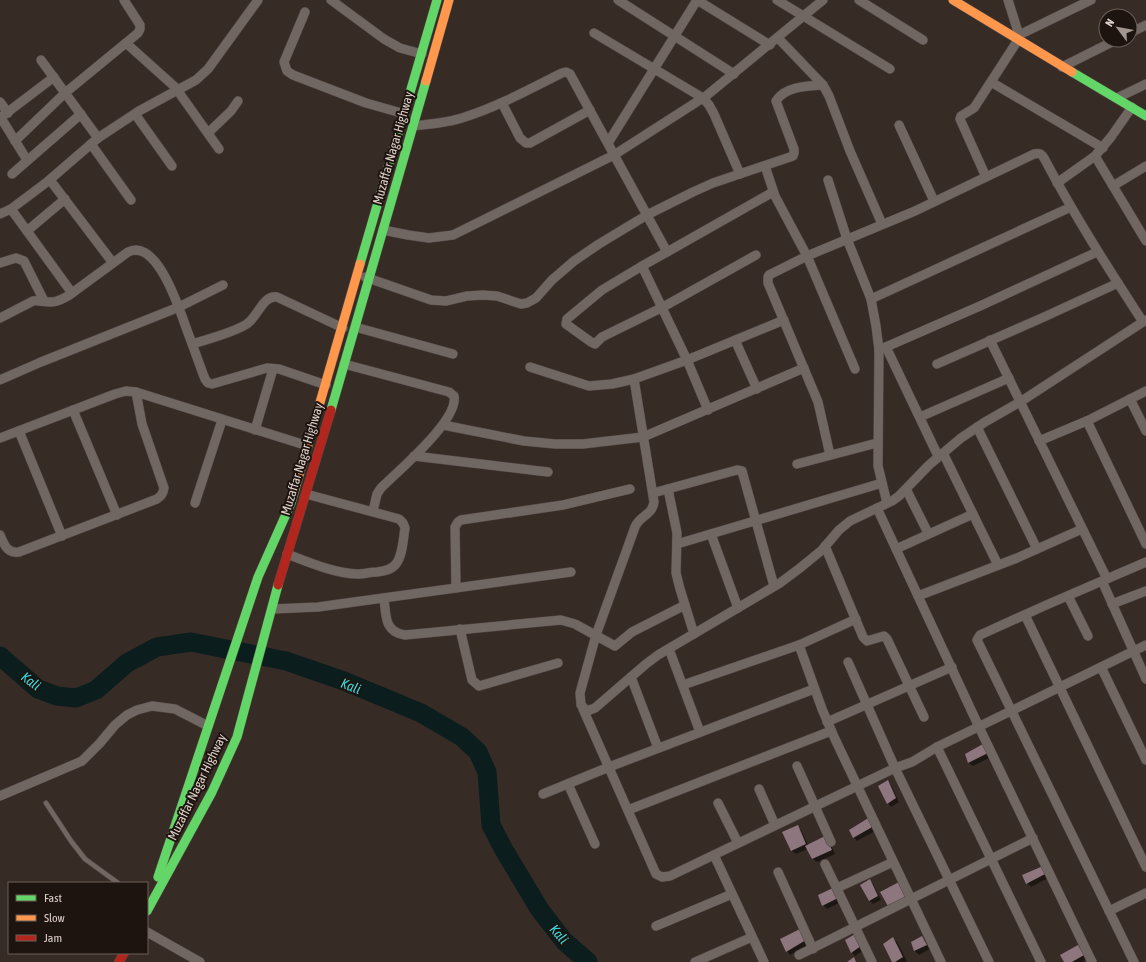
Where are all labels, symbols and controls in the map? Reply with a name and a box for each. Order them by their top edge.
north arrow [1098,8,1138,48]
text: N [1103,17,1116,29]
street label: Muzaffar Nagar Highway [370,89,416,206]
street label: Muzaffar Nagar Highway [278,400,326,517]
water label: Kali [18,669,44,693]
water label: Kali [339,675,363,697]
street label: Muzaffar Nagar Highway [165,731,230,843]
legend [8,882,148,954]
text: Fast [44,891,62,905]
text: Slow [44,911,65,925]
water label: Kali [546,921,572,947]
text: Jam [44,931,62,945]

